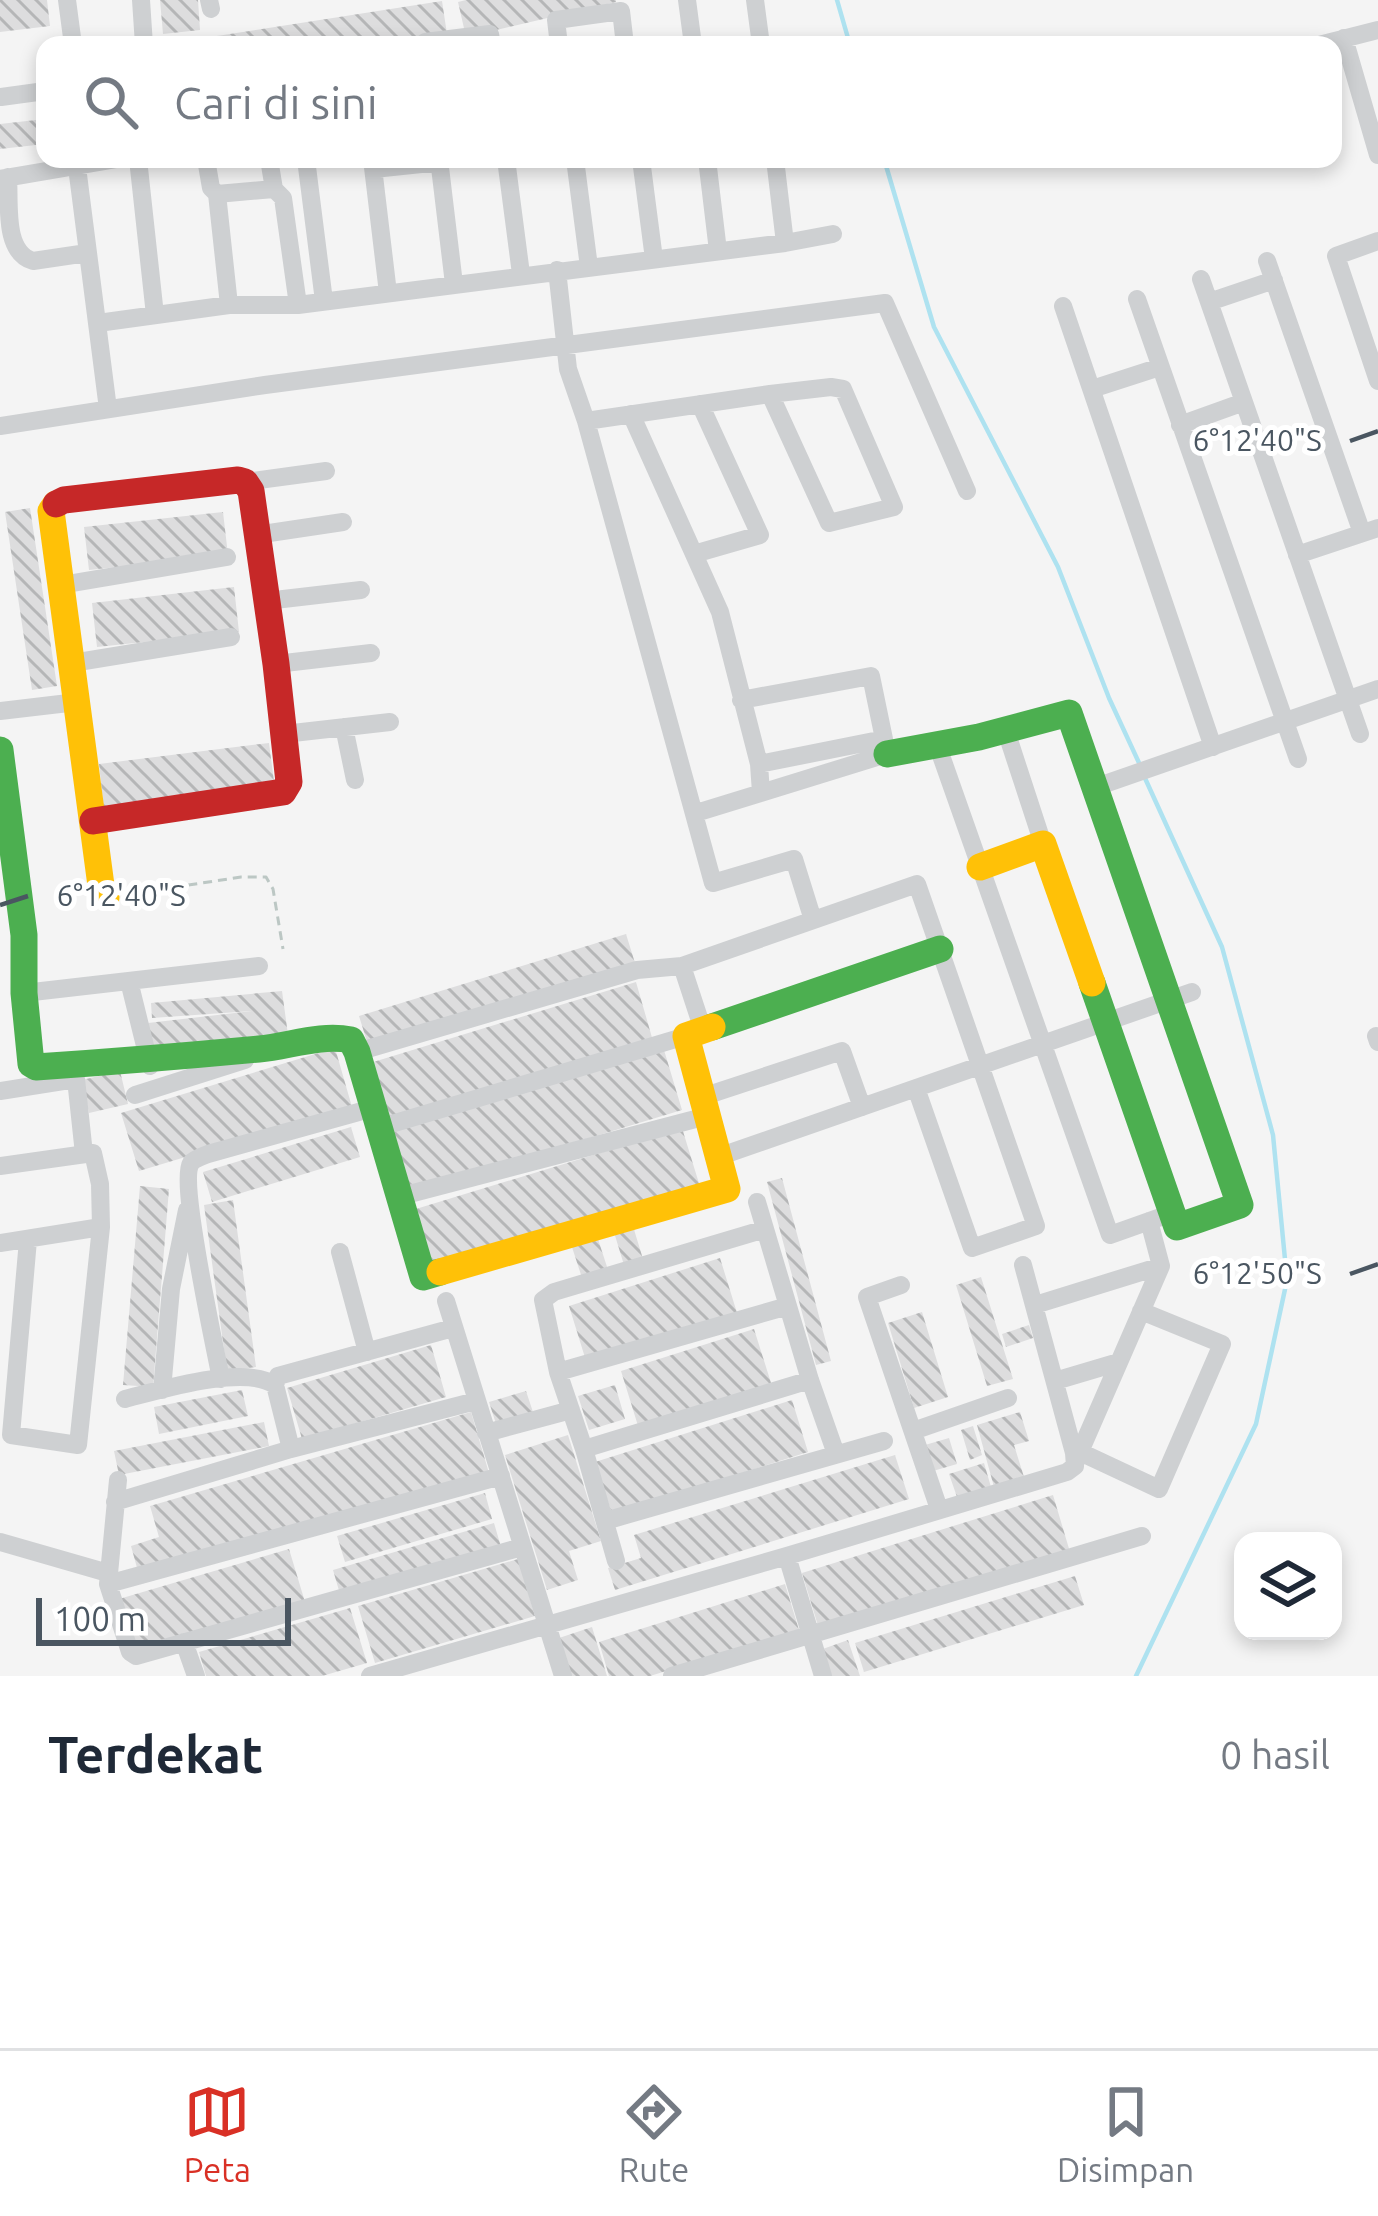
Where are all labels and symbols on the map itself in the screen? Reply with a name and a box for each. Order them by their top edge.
text: 6°12'40"S [1192,423,1322,457]
text: 6°12'40"S [56,878,186,912]
text: 6°12'50"S [1192,1256,1322,1290]
scale bar [36,1592,291,1645]

